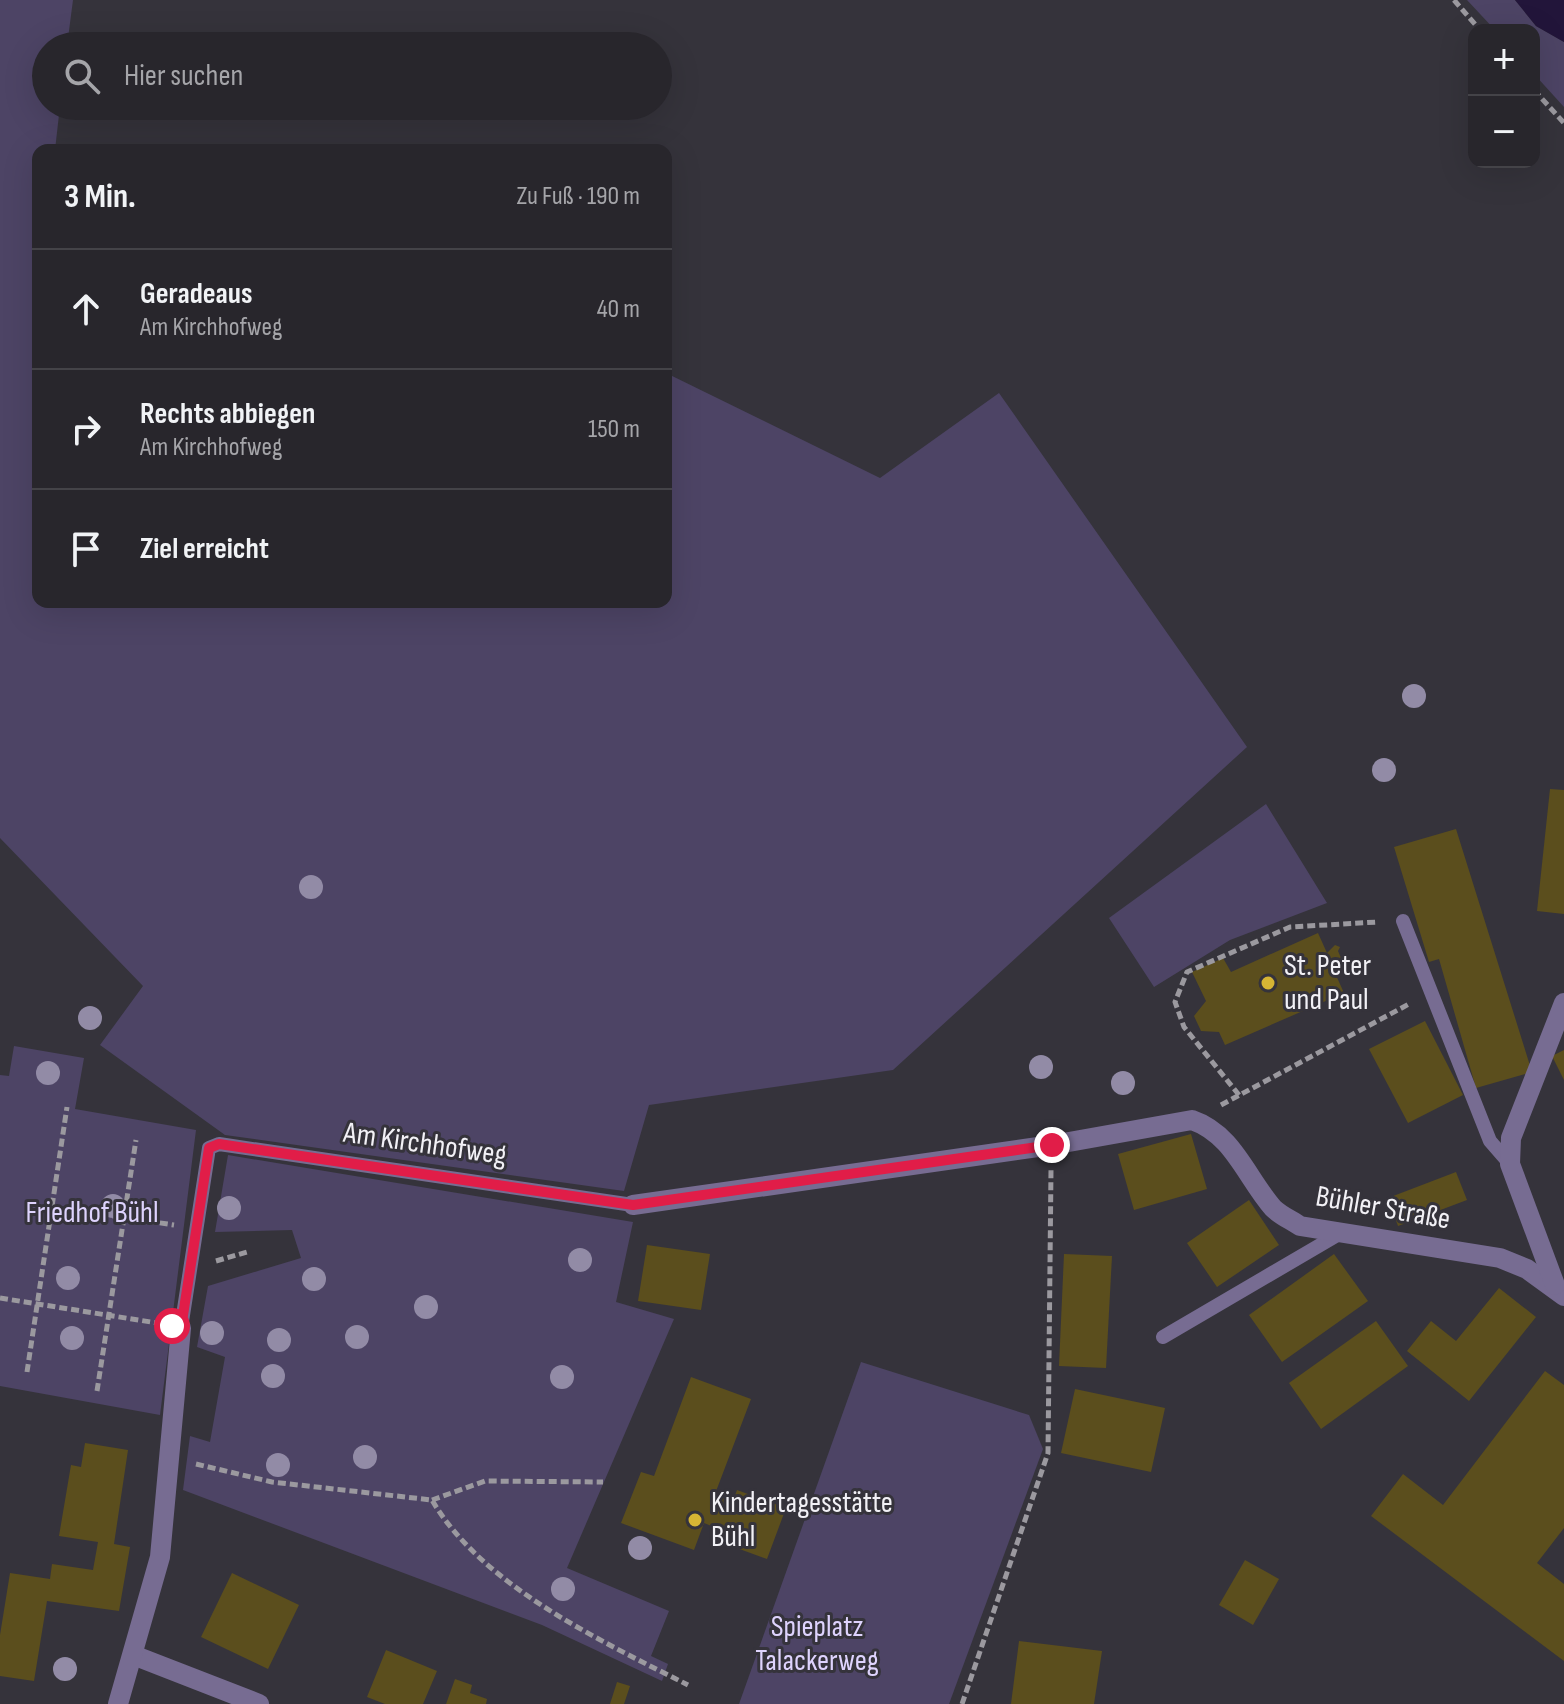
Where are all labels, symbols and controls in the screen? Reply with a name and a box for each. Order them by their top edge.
map controls [1468,24,1540,168]
button: + [1468,24,1540,96]
search box [32,32,672,120]
icon: search [60,54,104,98]
text: Hier suchen [124,58,243,94]
button: − [1468,96,1540,168]
text: 3 Min. [64,176,136,217]
text: Zu Fuß · 190 m [516,181,640,212]
text: Geradeaus [140,276,253,312]
icon: ahead [64,287,108,331]
text: 40 m [597,294,640,325]
text: Am Kirchhofweg [140,312,282,343]
text: Rechts abbiegen [140,396,315,432]
icon: right [64,407,108,451]
text: 150 m [588,414,640,445]
text: Am Kirchhofweg [140,432,282,463]
icon: arrive [64,527,108,571]
text: Ziel erreicht [140,531,269,567]
place label: St. Peter und Paul [1284,948,1371,1018]
marker: St. Peter und Paul [1259,974,1277,992]
street label: Am Kirchhofweg [340,1115,509,1173]
route end [1034,1127,1070,1163]
street label: Bühler Straße [1313,1178,1453,1238]
park label: Friedhof Bühl [25,1195,159,1231]
route start [154,1308,190,1344]
place label: Kindertagesstätte Bühl [711,1485,893,1555]
marker: Kindertagesstätte Bühl [686,1511,704,1529]
park label: Spieplatz Talackerweg [755,1609,879,1679]

